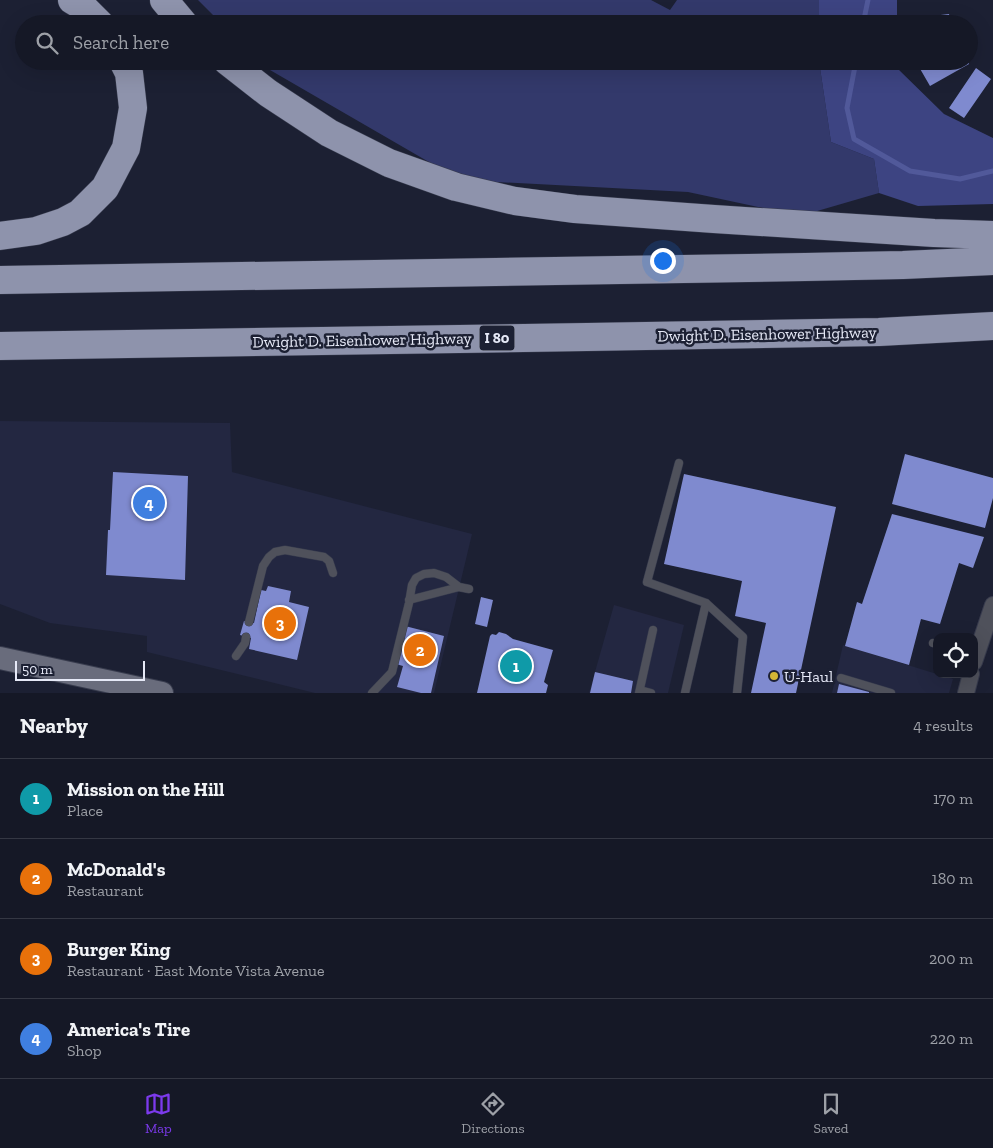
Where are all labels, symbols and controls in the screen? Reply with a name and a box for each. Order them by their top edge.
search box [15,15,978,70]
icon: search [33,29,61,57]
text: Search here [73,31,169,54]
your location [650,248,676,274]
street label: Dwight D. Eisenhower Highway [657,323,878,345]
road number: I 80 [480,326,514,350]
street label: Dwight D. Eisenhower Highway [252,329,473,351]
pin: 4 [133,484,165,522]
pin: 3 [264,604,296,642]
pin: 2 [404,631,436,669]
map controls [933,633,978,678]
button: locate [933,633,978,678]
pin: 1 [500,647,532,685]
scale bar [15,658,145,681]
text: 50 m [22,661,53,678]
place label: U-Haul [784,667,833,686]
marker: U-Haul [768,670,780,682]
text: Nearby [20,713,88,738]
text: 4 results [913,716,973,735]
text: Mission on the Hill [67,778,224,801]
text: 1 [33,789,39,808]
text: 170 m [933,789,973,808]
text: Place [67,801,103,820]
text: McDonald's [67,858,165,881]
text: 2 [32,869,40,888]
text: 180 m [932,869,973,888]
text: Restaurant [67,881,143,900]
text: Burger King [67,938,170,961]
text: 3 [32,949,40,968]
text: 200 m [929,949,973,968]
text: Restaurant · East Monte Vista Avenue [67,961,325,980]
text: America's Tire [67,1018,190,1041]
text: 4 [31,1029,41,1048]
text: 220 m [930,1029,973,1048]
text: Shop [67,1041,102,1060]
tab: Map [144,1090,172,1137]
tab: Directions [461,1090,525,1137]
tab: Saved [813,1090,849,1137]

